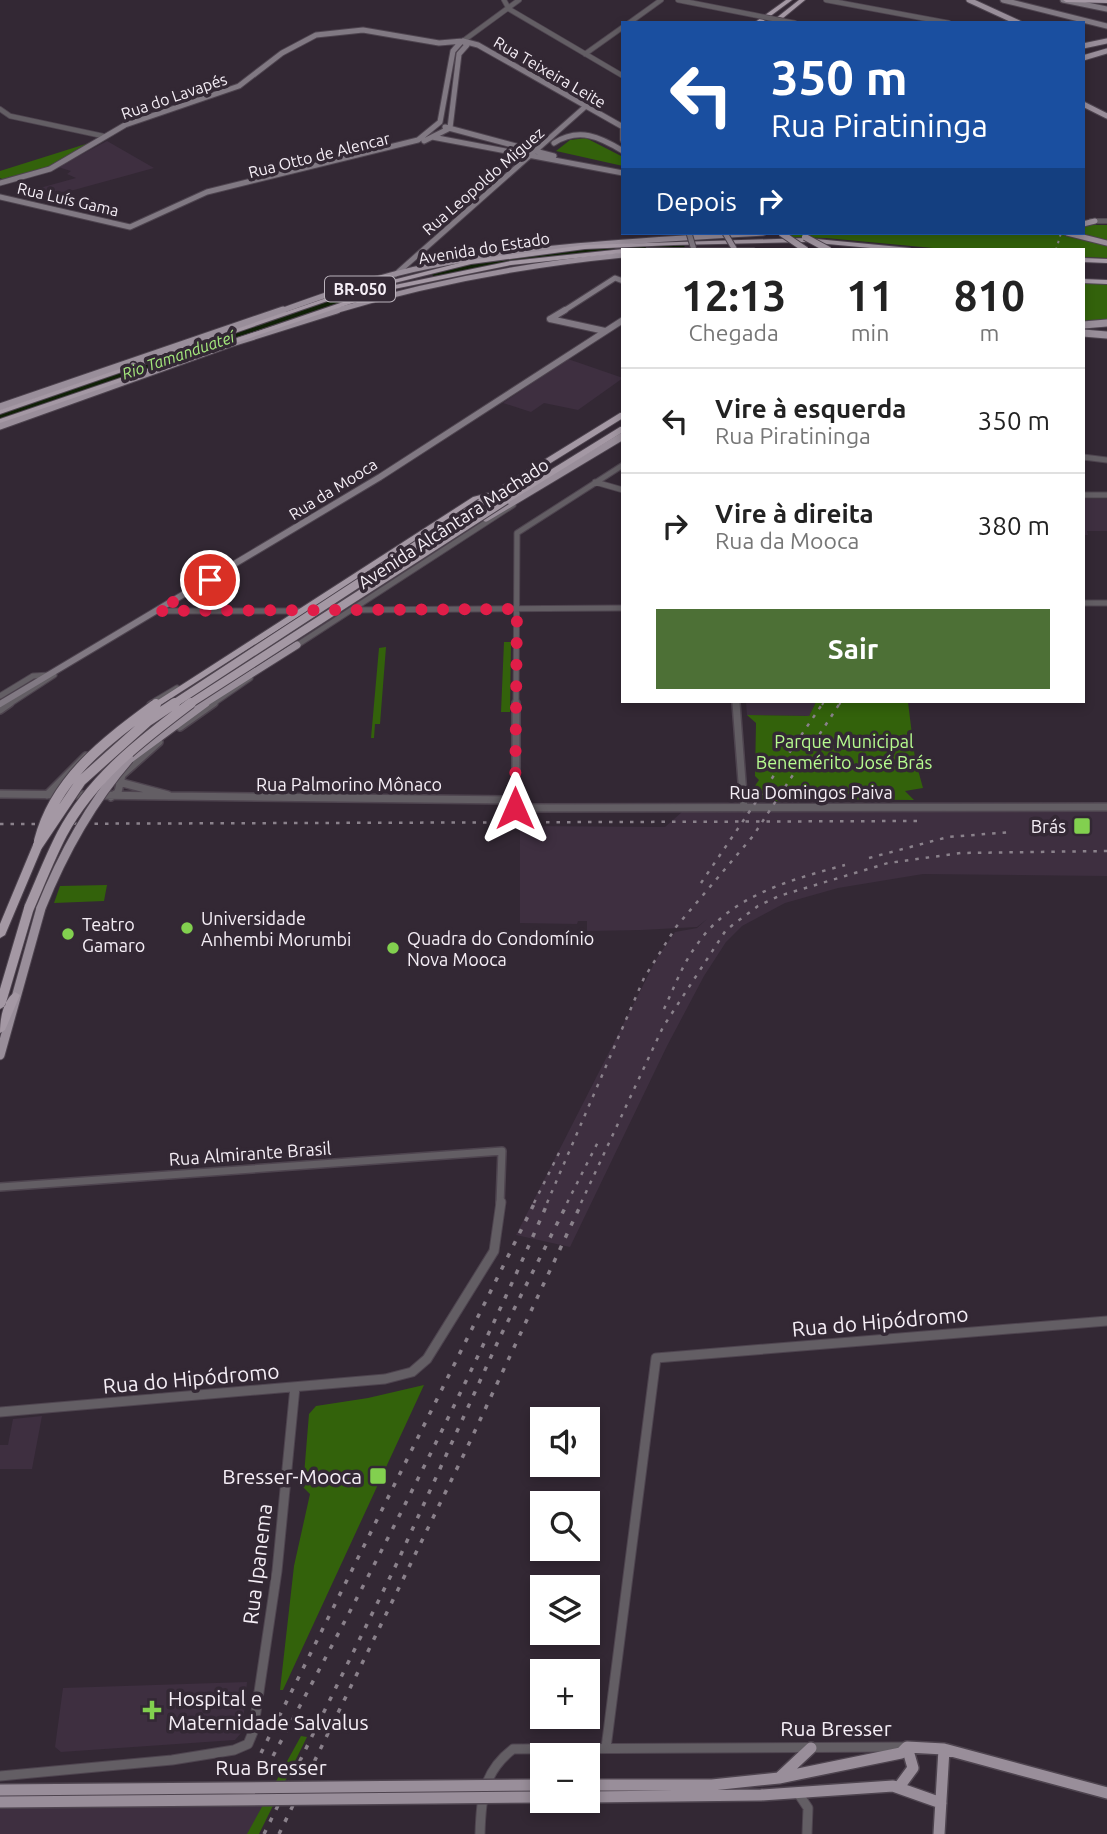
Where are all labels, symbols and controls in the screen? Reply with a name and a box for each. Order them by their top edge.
street label: Rua Teixeira Leite [491,33,609,111]
icon: left [656,49,747,140]
text: 350 m [771,49,908,104]
street label: Rua do Lavapés [119,69,229,123]
text: Rua Piratininga [771,107,988,143]
street label: Rua Leopoldo Miguez [419,123,547,239]
street label: Rua Otto de Alencar [246,129,392,181]
street label: Rua Luís Gama [15,179,121,219]
icon: right [751,182,789,220]
text: Depois [656,187,737,216]
street label: Avenida do Estado [417,229,551,267]
text: 12:13 [681,272,786,319]
text: 11 [846,272,894,319]
text: 810 [954,272,1025,319]
road number: BR-050 [325,276,395,302]
text: Chegada [689,320,779,345]
text: min [851,320,889,345]
text: m [979,320,999,345]
water label: Rio Tamanduateí [119,327,238,383]
text: Vire à esquerda [715,394,906,423]
icon: left [656,402,694,440]
text: 350 m [978,406,1050,435]
text: Rua Piratininga [715,423,871,448]
street label: Avenida Alcântara Machado [354,454,552,592]
street label: Rua da Mooca [286,455,380,523]
text: Vire à direita [715,499,874,528]
icon: right [656,507,694,545]
text: 380 m [978,511,1050,540]
text: Rua da Mooca [715,528,859,553]
pin [180,550,240,610]
icon: arrive [191,561,229,599]
button: Sair [656,609,1050,689]
park label: Parque Municipal Benemérito José Brás [756,731,932,772]
position arrow [478,771,552,845]
street label: Rua Palmorino Mônaco [256,774,442,794]
street label: Rua Domingos Paiva [729,782,893,802]
place label: Brás [1031,816,1066,836]
marker: Brás [1072,816,1092,836]
place label: Universidade Anhembi Morumbi [201,908,351,949]
place label: Teatro Gamaro [82,914,145,955]
marker: Universidade Anhembi Morumbi [179,920,195,936]
marker: Teatro Gamaro [60,926,76,942]
place label: Quadra do Condomínio Nova Mooca [407,928,594,969]
marker: Quadra do Condomínio Nova Mooca [385,940,401,956]
street label: Rua Almirante Brasil [168,1137,332,1169]
street label: Rua do Hipódromo [791,1301,969,1341]
street label: Rua do Hipódromo [102,1358,280,1398]
map controls [530,1407,600,1813]
button: sound [530,1407,600,1477]
place label: Bresser-Mooca [222,1464,362,1488]
marker: Bresser-Mooca [368,1466,388,1486]
button: search [530,1491,600,1561]
street label: Rua Ipanema [238,1502,276,1626]
button: layers [530,1575,600,1645]
button: + [530,1659,600,1729]
place label: Hospital e Maternidade Salvalus [168,1686,369,1734]
marker: Hospital e Maternidade Salvalus [142,1700,162,1720]
street label: Rua Bresser [780,1716,892,1740]
button: − [530,1743,600,1813]
street label: Rua Bresser [215,1755,327,1779]

